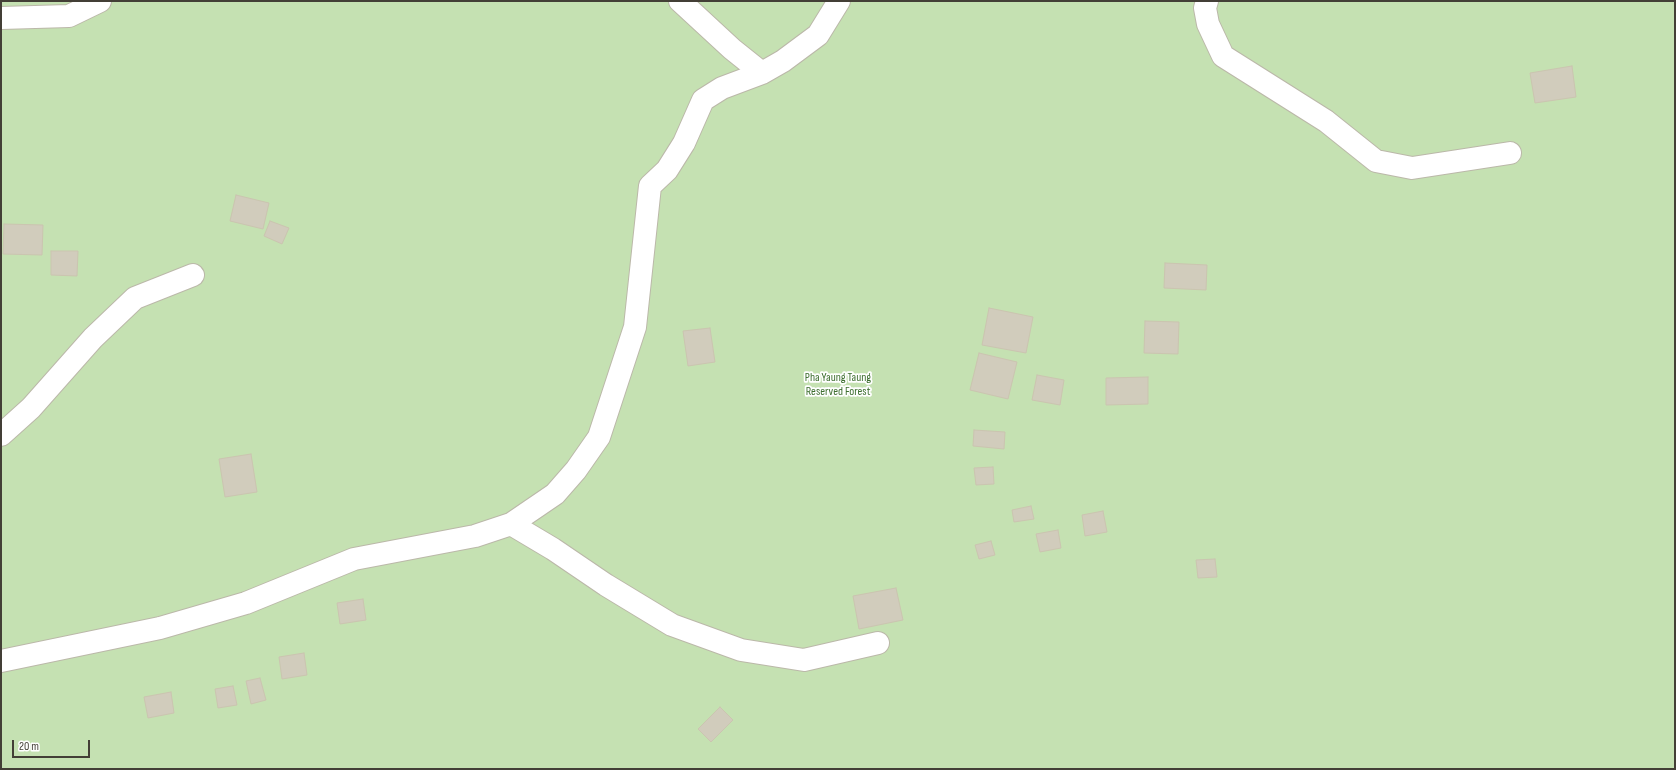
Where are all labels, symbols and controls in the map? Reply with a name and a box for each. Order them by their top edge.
park label: Pha Yaung Taung Reserved Forest [805,371,871,399]
scale bar [14,732,92,758]
text: 20 m [19,739,39,754]

